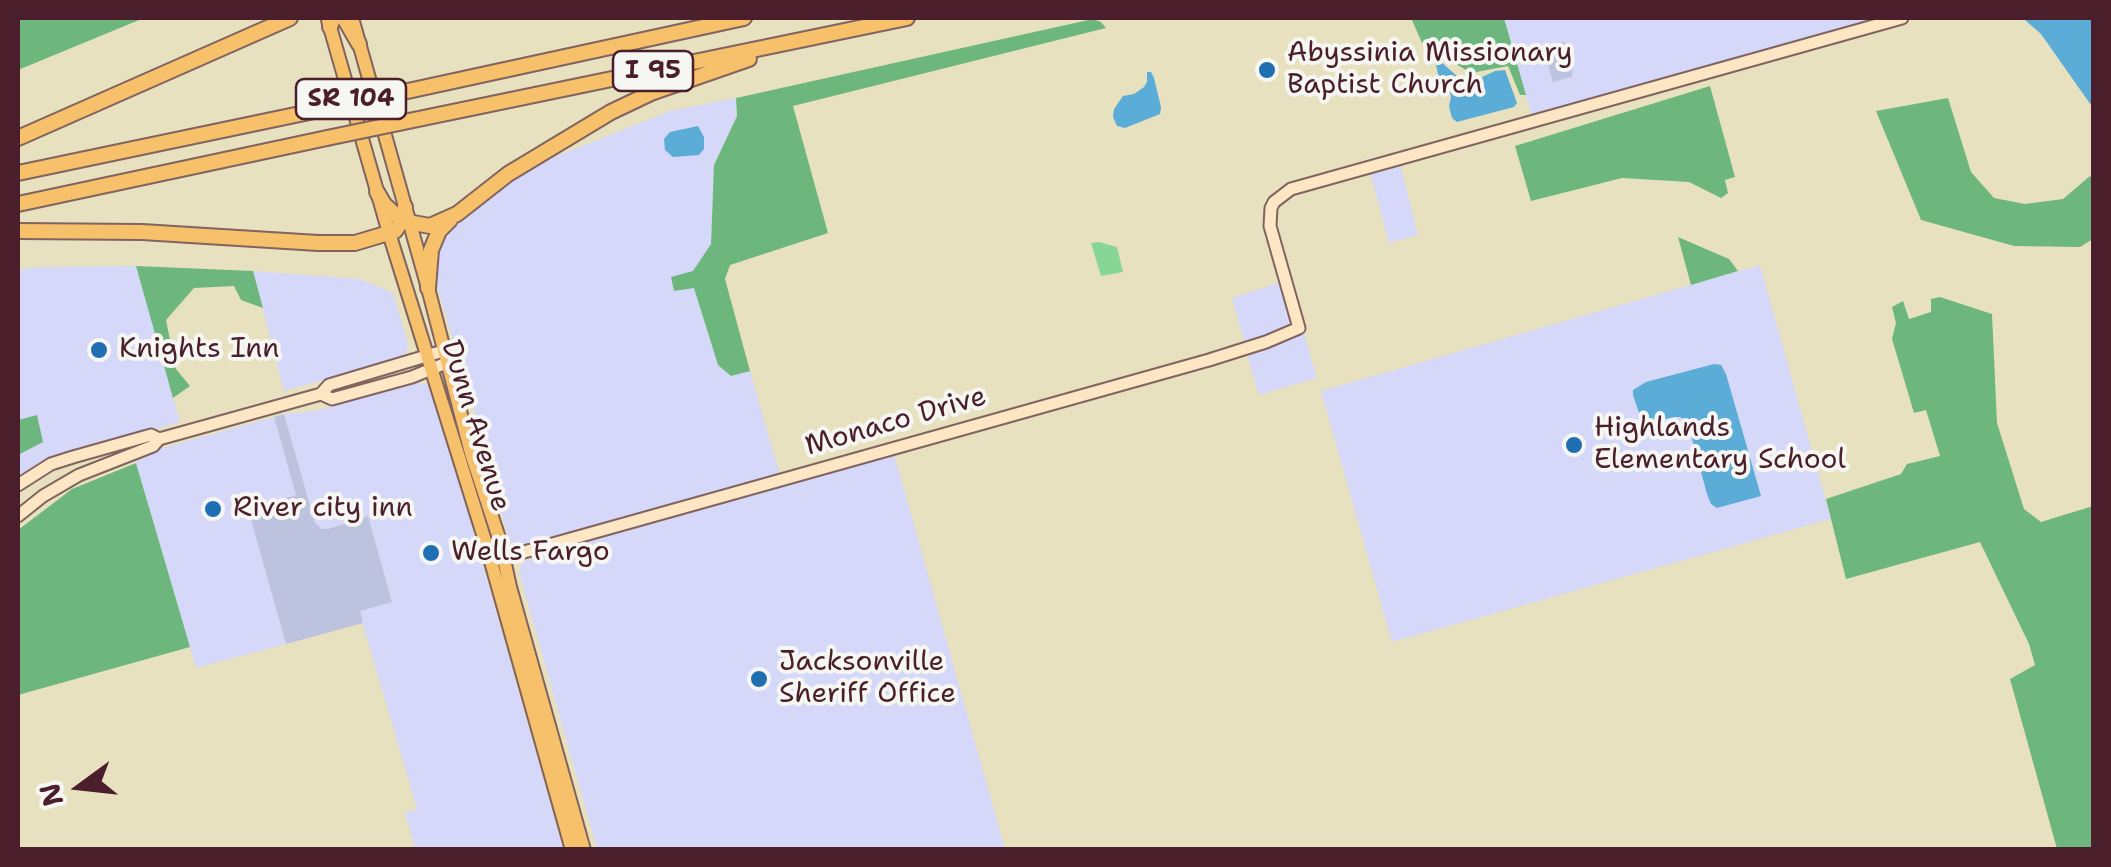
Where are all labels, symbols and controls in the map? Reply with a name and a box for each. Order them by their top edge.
place label: Abyssinia Missionary Baptist Church [1287,37,1573,103]
road number: I 95 [613,51,693,91]
marker: Abyssinia Missionary Baptist Church [1256,59,1278,81]
road number: SR 104 [296,79,406,119]
place label: Knights Inn [119,333,279,367]
street label: Dunn Avenue [433,336,517,516]
marker: Knights Inn [88,339,110,361]
street label: Monaco Drive [802,380,990,464]
place label: Highlands Elementary School [1594,412,1846,478]
marker: Highlands Elementary School [1563,434,1585,456]
place label: River city inn [233,492,413,526]
marker: River city inn [202,498,224,520]
place label: Wells Fargo [451,536,610,570]
marker: Wells Fargo [420,542,442,564]
place label: Jacksonville Sheriff Office [779,646,956,712]
marker: Jacksonville Sheriff Office [748,668,770,690]
north arrow [30,737,130,837]
text: N [30,779,72,810]

